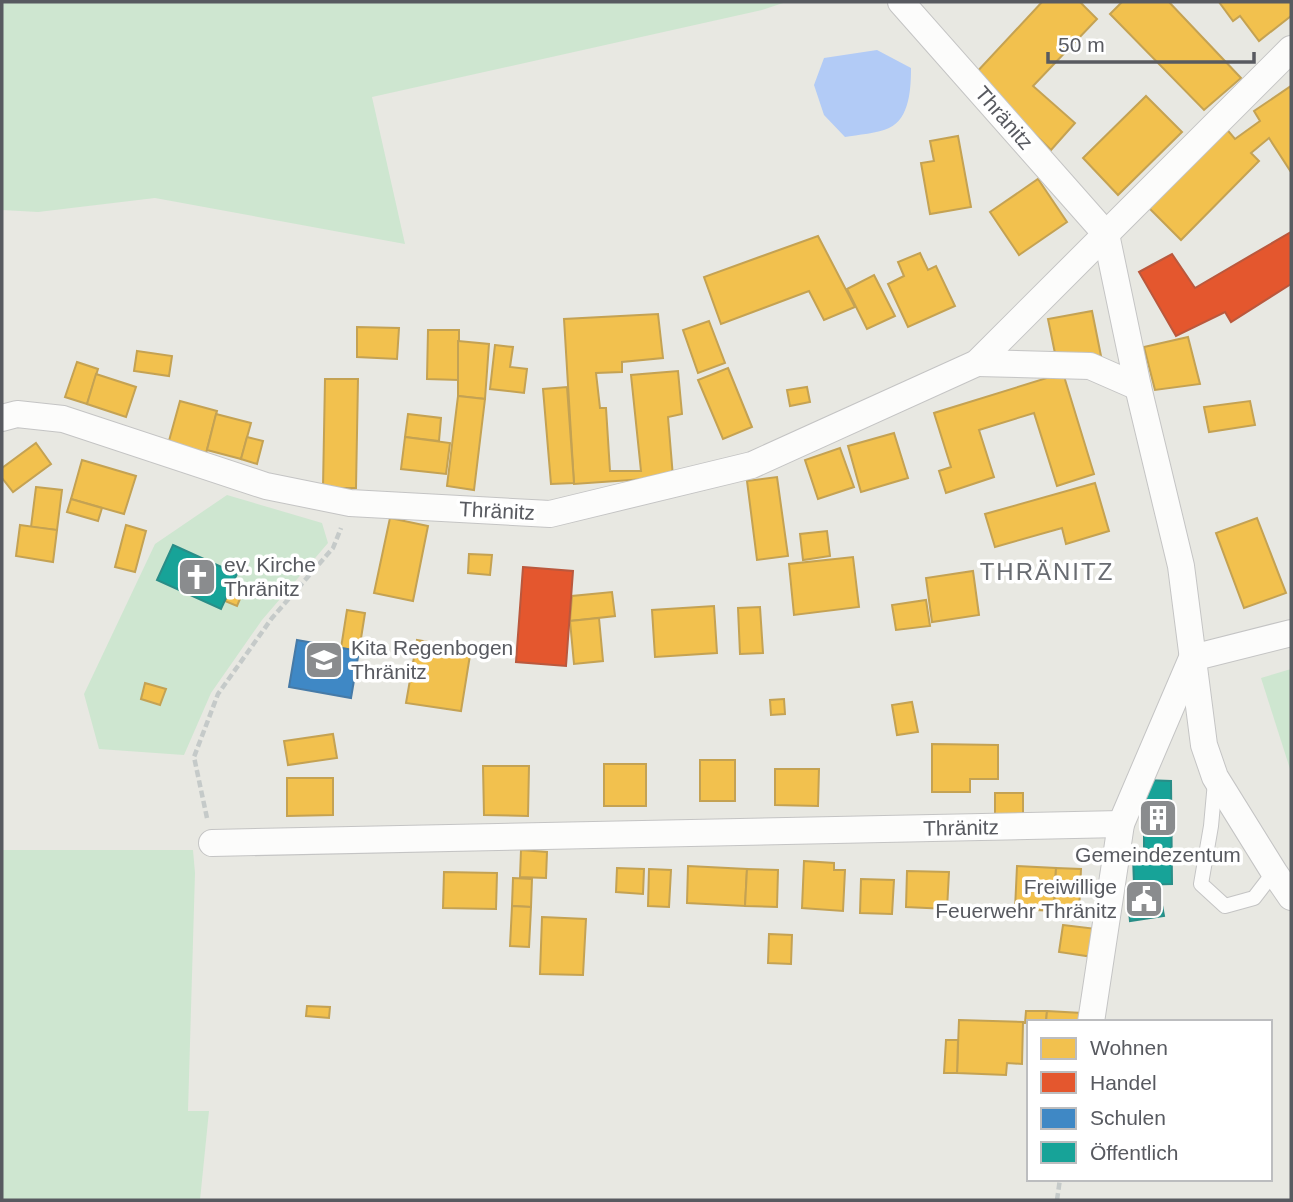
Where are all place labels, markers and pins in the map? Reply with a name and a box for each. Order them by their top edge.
place label: ev. Kirche Thränitz [224,553,316,600]
church icon: ev. Kirche Thränitz [176,556,218,598]
place label: Kita Regenbogen Thränitz [351,636,513,683]
school or university icon: Kita Regenbogen Thränitz [303,639,345,681]
building icon: Gemeindezentum [1137,797,1179,839]
place label: Gemeindezentum [1075,843,1241,866]
place label: Freiwillige Feuerwehr Thränitz [935,875,1117,922]
public building icon: Freiwillige Feuerwehr Thränitz [1123,878,1165,920]

